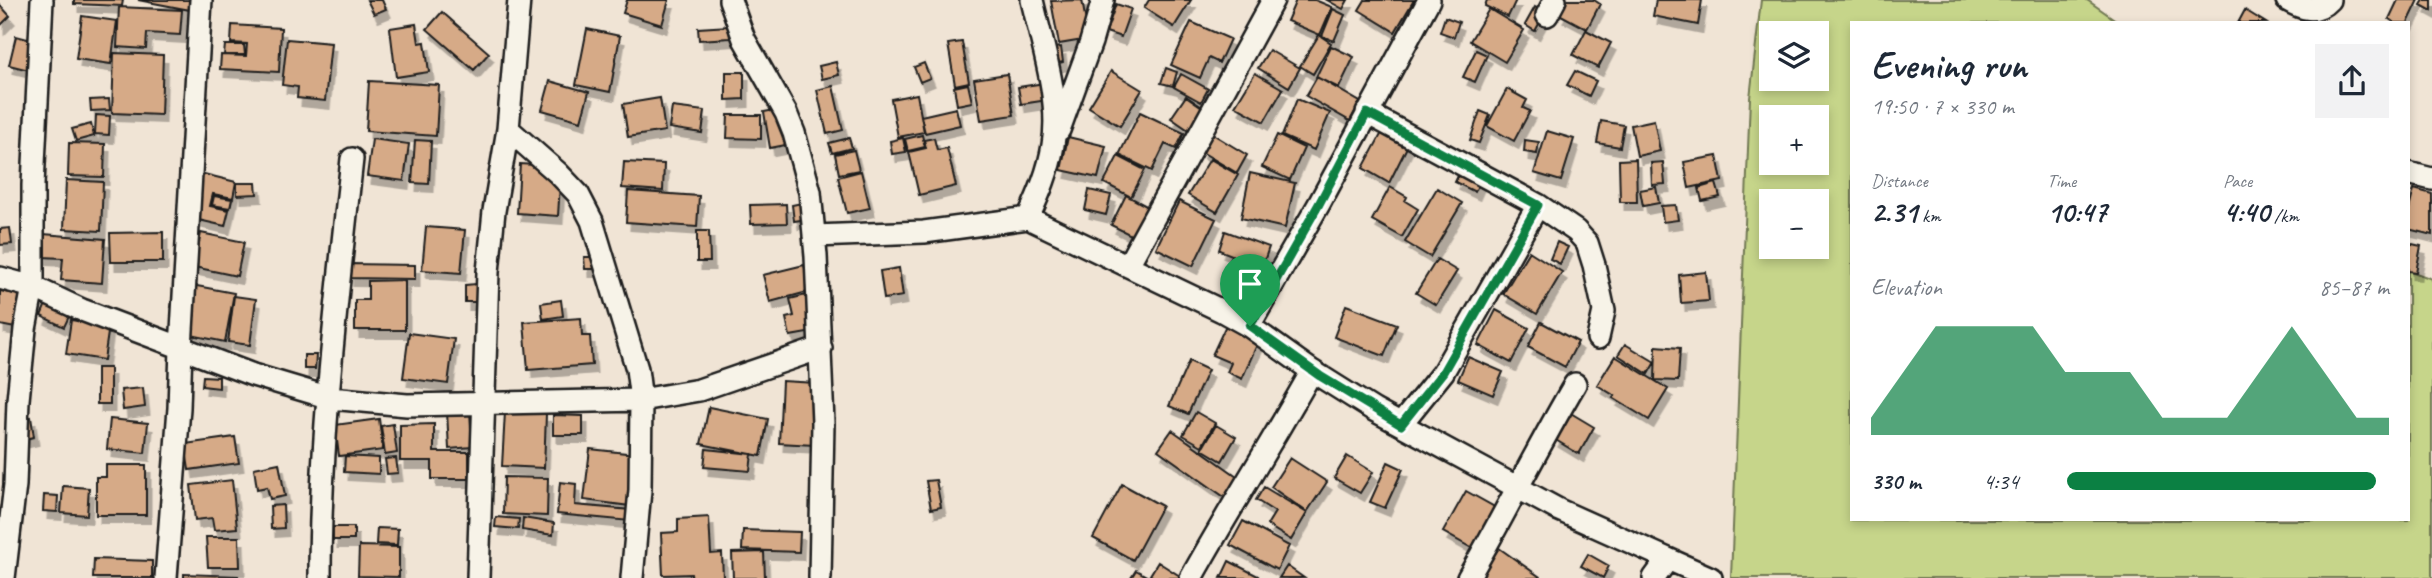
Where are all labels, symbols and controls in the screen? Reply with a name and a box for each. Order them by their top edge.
map controls [1759,21,1829,259]
button: layers [1759,21,1829,91]
text: Evening run [1871,42,2027,89]
button: share [2315,44,2389,118]
text: 19:50 · 7 × 330 m [1871,92,2014,121]
button: + [1759,105,1829,175]
text: Distance [1871,169,1928,193]
text: Time [2047,169,2076,193]
text: Pace [2223,169,2252,193]
button: − [1759,189,1829,259]
text: 2.31 [1871,193,1917,231]
text: 10:47 [2047,193,2107,231]
text: 4:40 [2223,193,2269,231]
text: km [1917,204,1941,228]
text: /km [2269,204,2299,228]
pin [1220,254,1280,326]
icon: arrive [1231,265,1269,303]
text: Elevation [1871,273,1942,302]
text: 85–87 m [2319,273,2389,302]
text: 330 m [1871,467,1921,496]
text: 4:34 [1983,467,2019,496]

